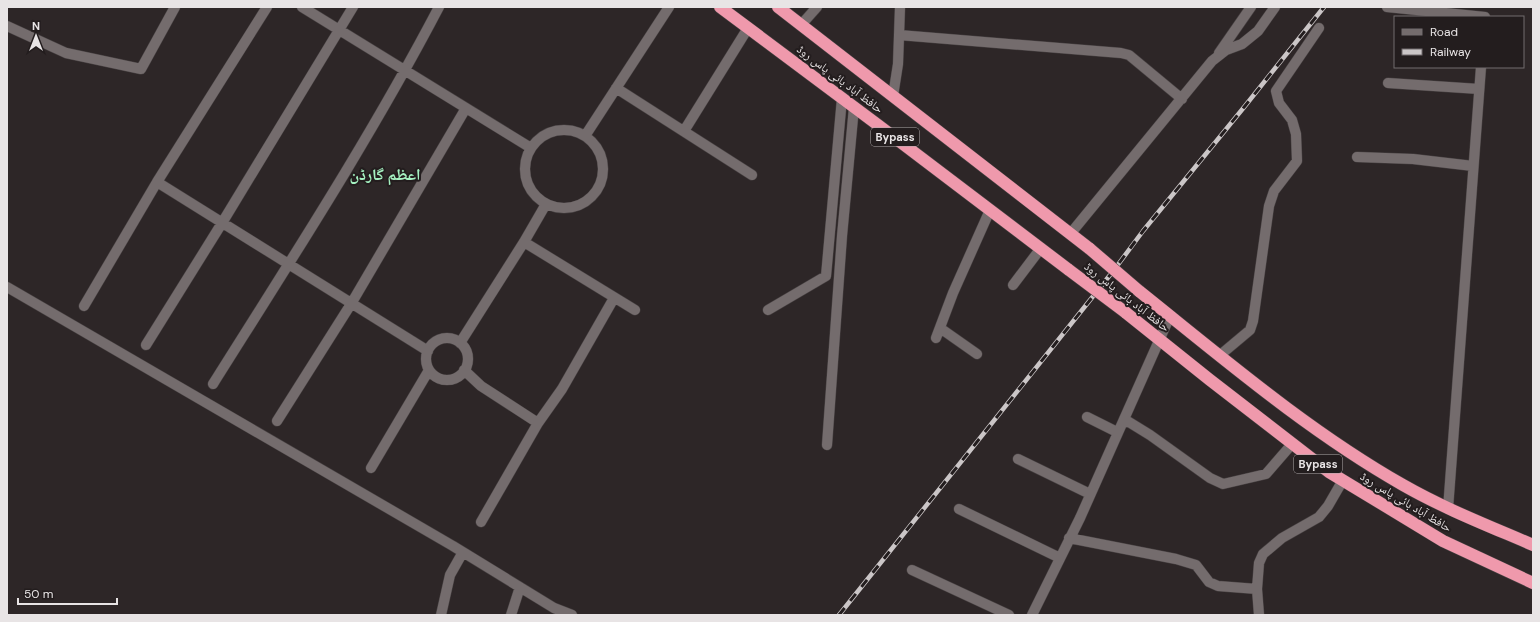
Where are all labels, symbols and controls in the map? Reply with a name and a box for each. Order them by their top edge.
north arrow [16,16,56,56]
legend [1394,16,1524,68]
text: N [32,19,40,33]
text: Road [1430,24,1458,40]
street label: حافظ آباد بائی پاس روڈ [794,41,887,117]
text: Railway [1430,44,1471,60]
road number: Bypass [871,128,919,146]
district label: اعظم گارڈن [349,164,421,186]
street label: حافظ آباد بائی پاس روڈ [1081,259,1173,336]
road number: Bypass [1294,455,1342,473]
street label: حافظ آباد بائی پاس روڈ [1357,468,1455,536]
scale bar [18,580,117,606]
text: 50 m [24,586,53,602]

